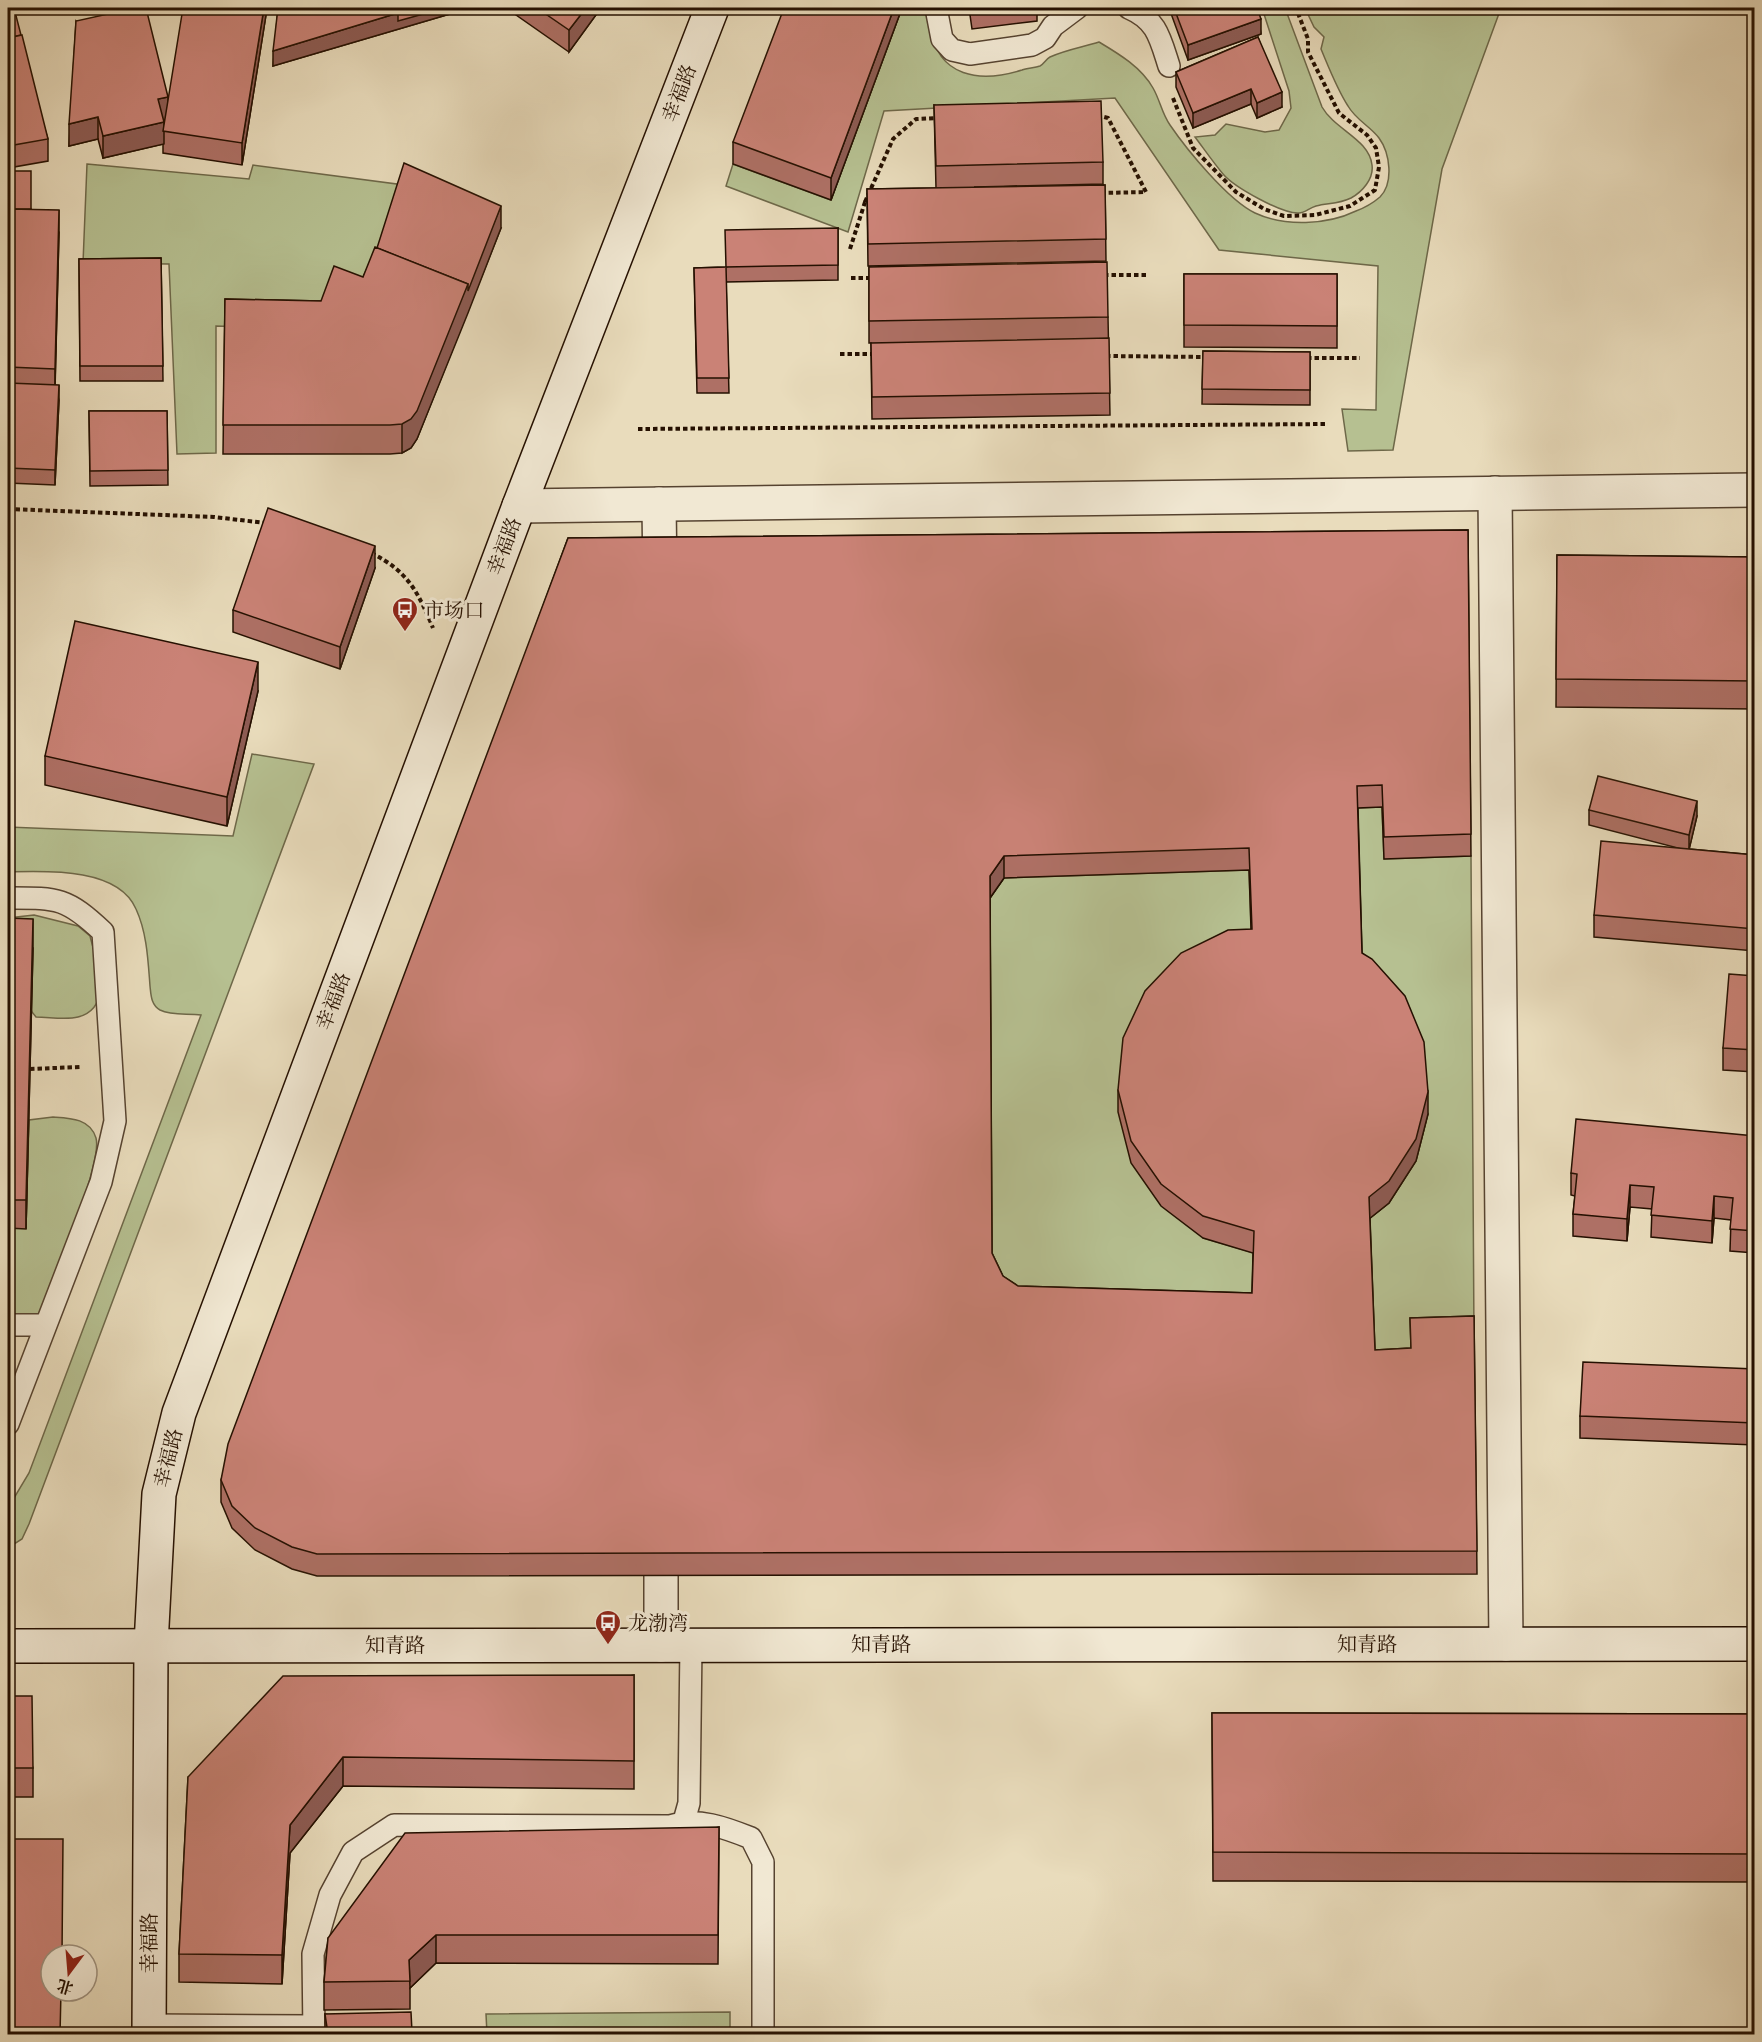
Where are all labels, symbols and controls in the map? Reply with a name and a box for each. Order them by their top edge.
street label: 幸福路 [656,60,703,126]
street label: 幸福路 [481,513,528,579]
bus stop icon: 市场口 [390,595,420,633]
place label: 市场口 [424,597,484,624]
street label: 幸福路 [310,968,357,1034]
street label: 幸福路 [148,1426,189,1490]
bus stop icon: 龙渤湾 [593,1608,623,1646]
place label: 龙渤湾 [628,1610,688,1637]
street label: 知青路 [851,1631,911,1658]
street label: 知青路 [1337,1631,1397,1658]
street label: 知青路 [365,1632,425,1659]
street label: 幸福路 [136,1913,163,1973]
north arrow [39,1943,99,2003]
text: 北 [54,1974,76,1999]

